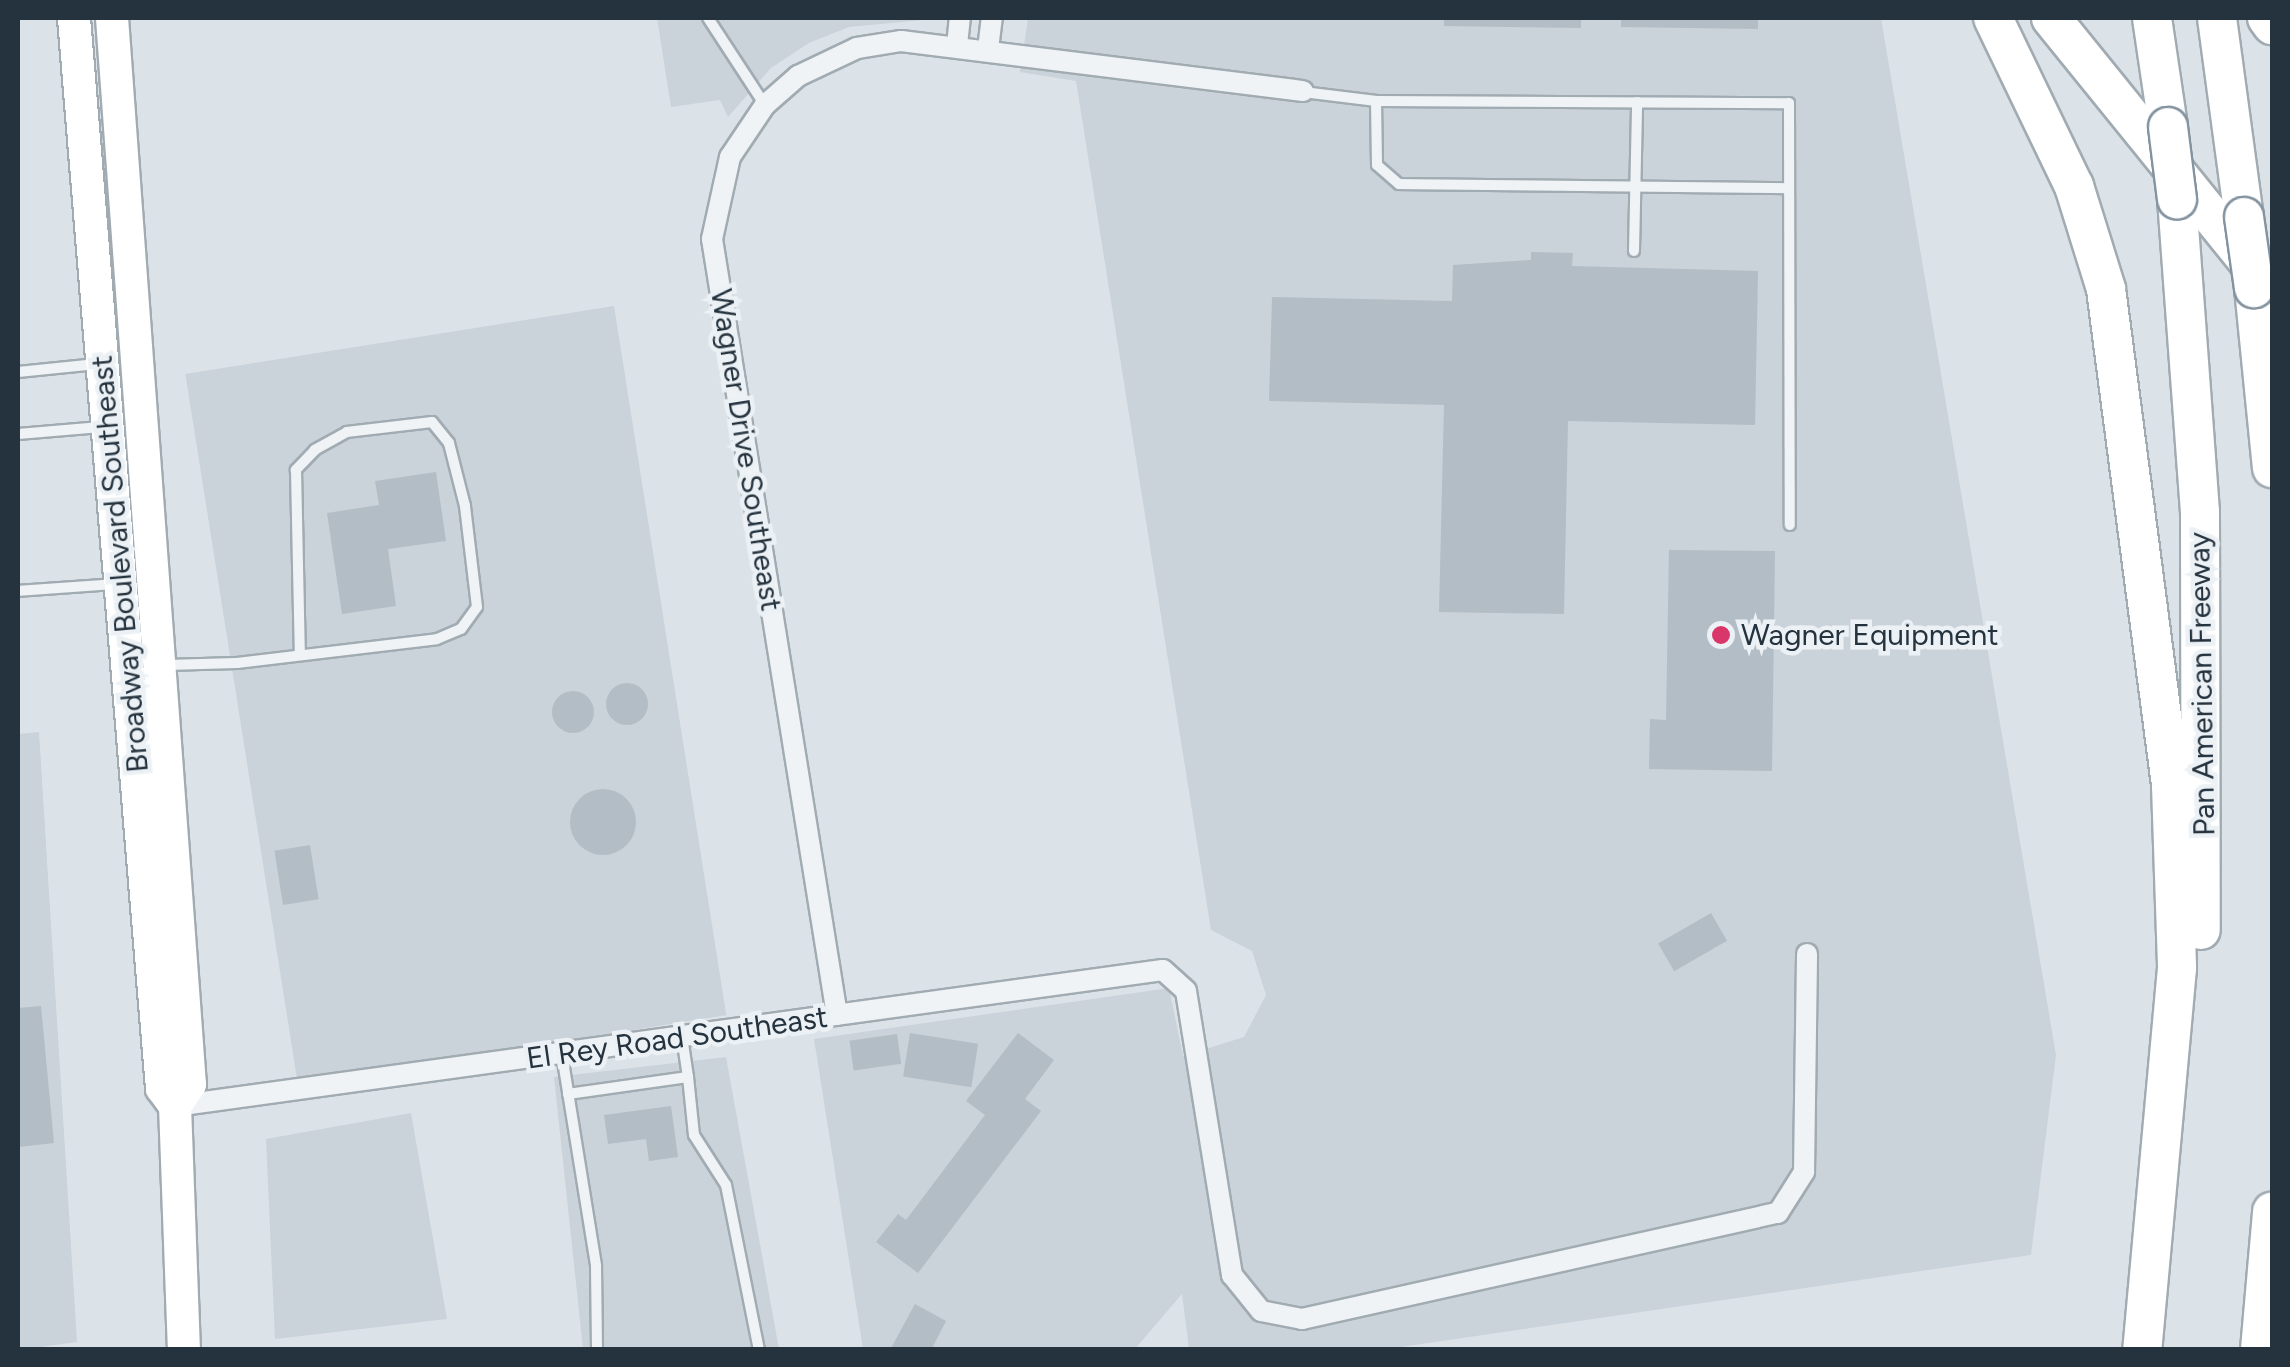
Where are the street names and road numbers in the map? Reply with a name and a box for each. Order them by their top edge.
street label: Wagner Drive Southeast [703,286,789,614]
street label: Broadway Boulevard Southeast [84,354,156,774]
street label: Pan American Freeway [2181,532,2223,836]
street label: El Rey Road Southeast [524,999,830,1077]

